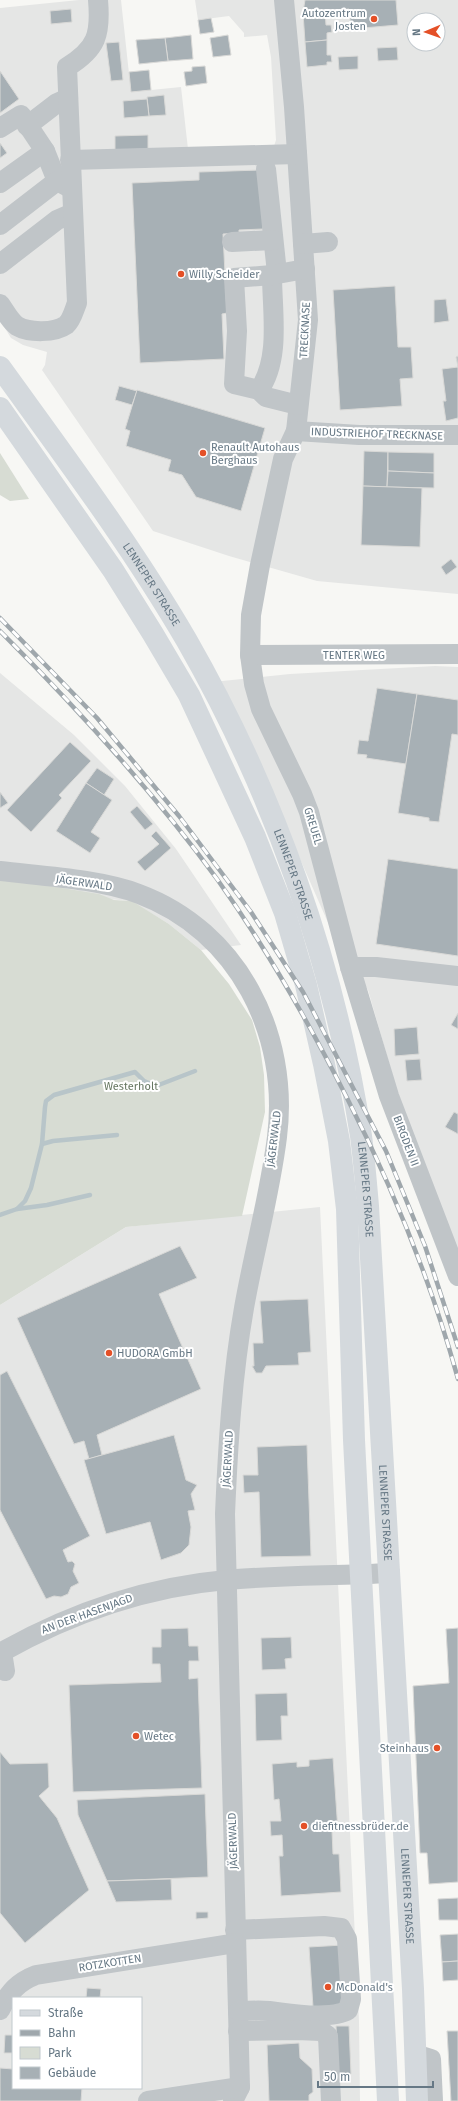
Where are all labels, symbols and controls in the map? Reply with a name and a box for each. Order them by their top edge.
place label: Autozentrum Josten [302,7,366,33]
north arrow [406,12,446,52]
marker: Autozentrum Josten [369,14,379,24]
text: N [410,28,423,36]
place label: Willy Scheider [189,268,260,281]
marker: Willy Scheider [176,269,186,279]
street label: TRECKNASE [297,301,313,359]
street label: INDUSTRIEHOF TRECKNASE [311,425,443,443]
place label: Renault Autohaus Berghaus [211,441,299,467]
marker: Renault Autohaus Berghaus [198,448,208,458]
street label: LENNEPER STRASSE [120,540,183,628]
street label: TENTER WEG [323,649,385,662]
street label: GREUEL [301,806,325,847]
street label: LENNEPER STRASSE [271,827,316,922]
street label: JÄGERWALD [55,872,113,893]
park label: Westerholt [104,1080,158,1093]
street label: JÄGERWALD [263,1110,284,1168]
street label: BIRGDEN II [390,1114,422,1168]
street label: LENNEPER STRASSE [355,1141,376,1238]
place label: HUDORA GmbH [117,1347,193,1360]
marker: HUDORA GmbH [104,1348,114,1358]
street label: JÄGERWALD [219,1430,236,1488]
street label: LENNEPER STRASSE [376,1464,395,1561]
street label: AN DER HASENJAGD [40,1591,134,1637]
place label: Wetec [144,1730,174,1743]
marker: Wetec [131,1731,141,1741]
place label: Steinhaus [380,1742,429,1755]
marker: Steinhaus [432,1743,442,1753]
street label: JÄGERWALD [225,1812,240,1870]
place label: diefitnessbrüder.de [312,1820,409,1833]
marker: diefitnessbrüder.de [299,1821,309,1831]
street label: LENNEPER STRASSE [398,1848,417,1945]
street label: ROTZKOTTEN [78,1952,142,1974]
place label: McDonald's [336,1981,393,1994]
marker: McDonald's [323,1982,333,1992]
legend [12,1997,142,2089]
text: Straße [48,2006,83,2020]
text: Bahn [48,2026,76,2040]
text: Park [48,2046,72,2060]
scale bar [318,2063,433,2089]
text: Gebäude [48,2066,96,2080]
text: 50 m [324,2070,350,2084]

